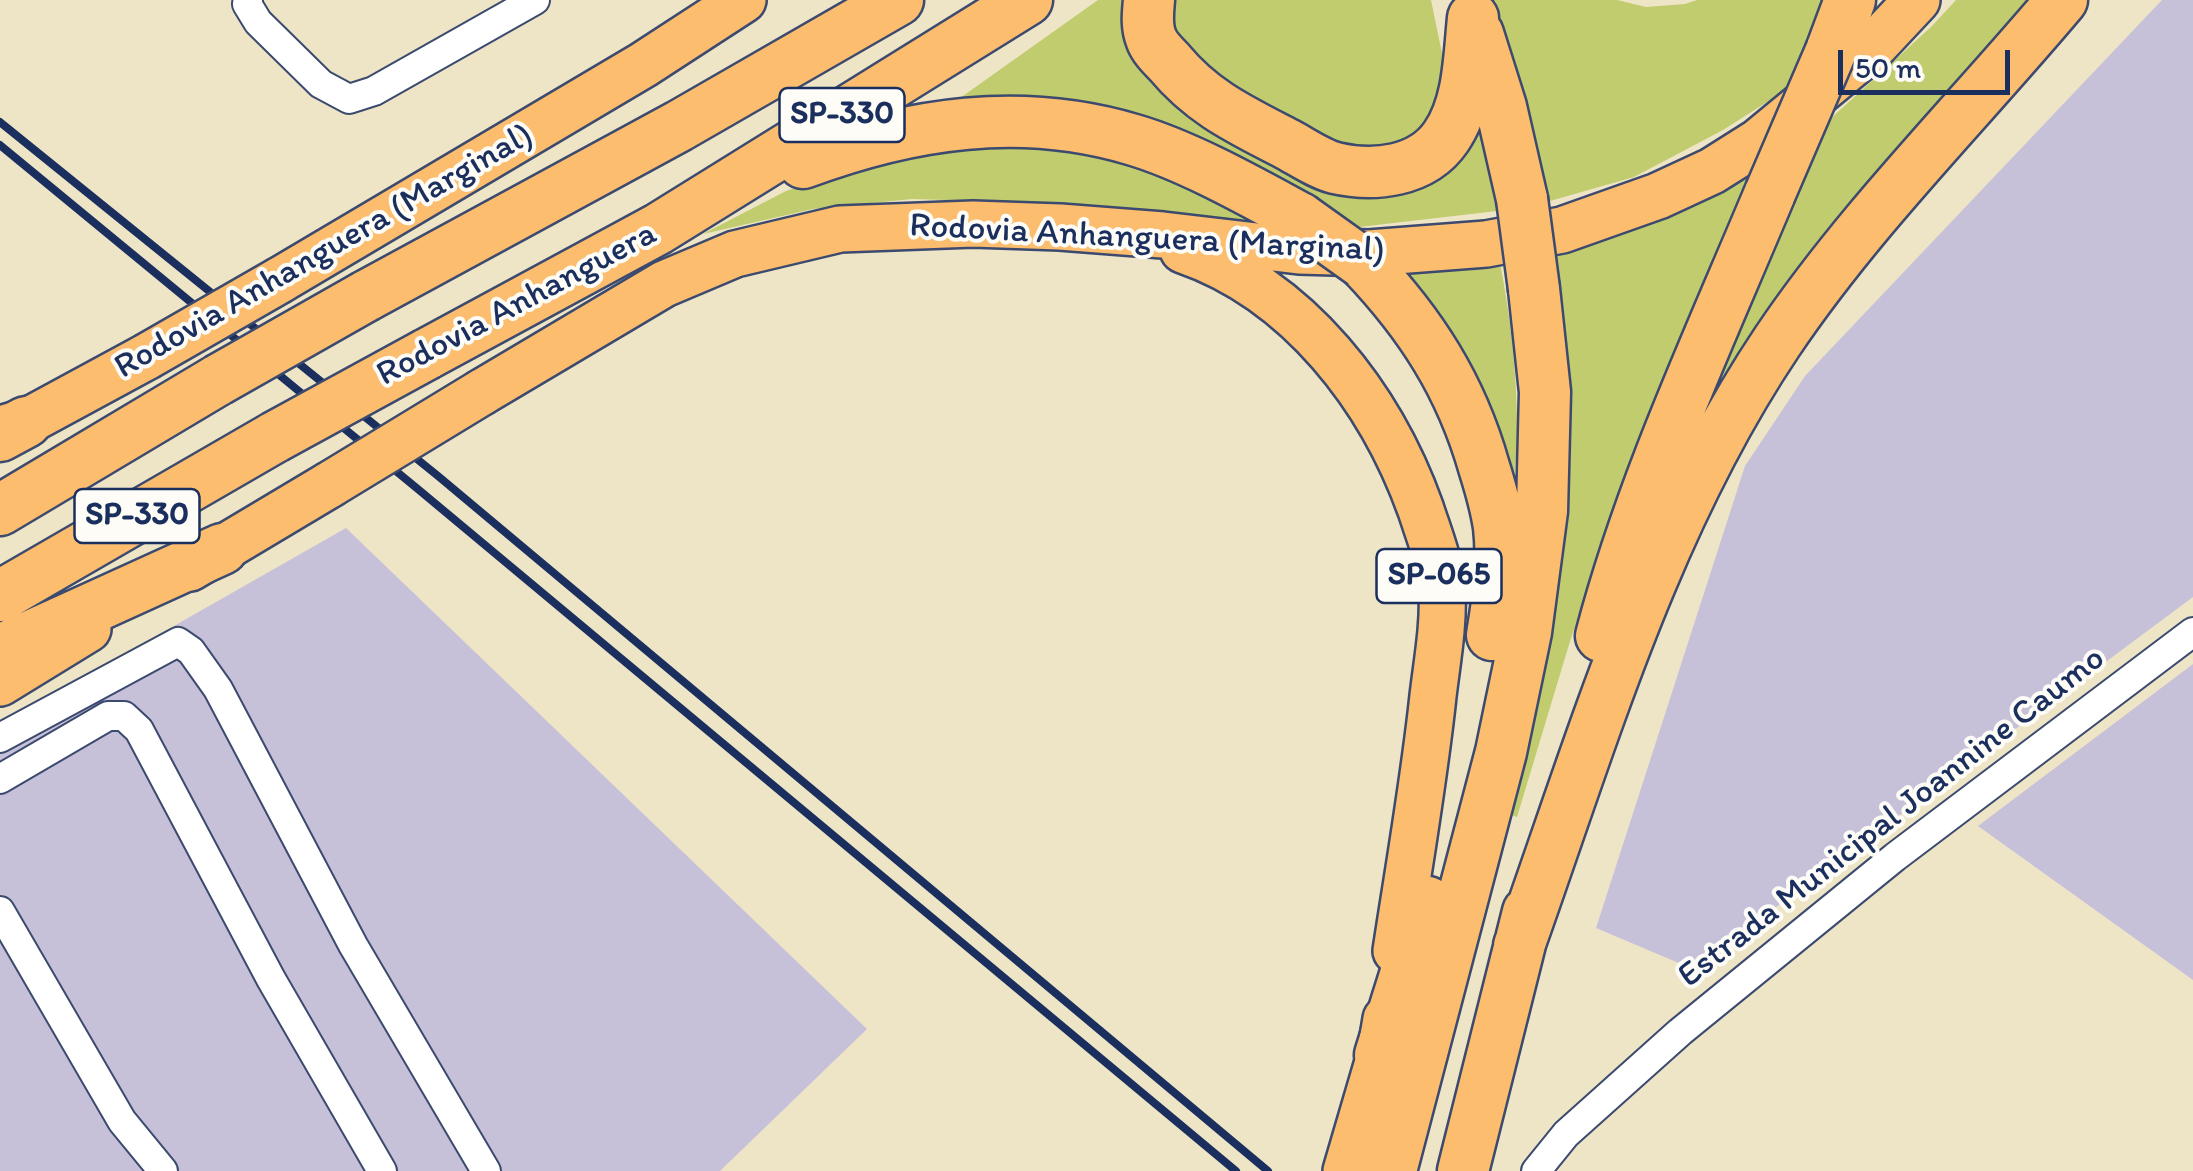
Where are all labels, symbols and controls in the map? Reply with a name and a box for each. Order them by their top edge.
scale bar [1843,30,2016,92]
text: 50 m [1855,49,1921,86]
road number: SP-330 [780,88,904,142]
street label: Rodovia Anhanguera (Marginal) [108,115,540,389]
street label: Rodovia Anhanguera (Marginal) [908,206,1386,272]
street label: Rodovia Anhanguera [370,214,664,396]
road number: SP-330 [74,489,200,543]
road number: SP-065 [1376,549,1502,603]
street label: Estrada Municipal Joannine Caumo [1670,638,2114,998]

